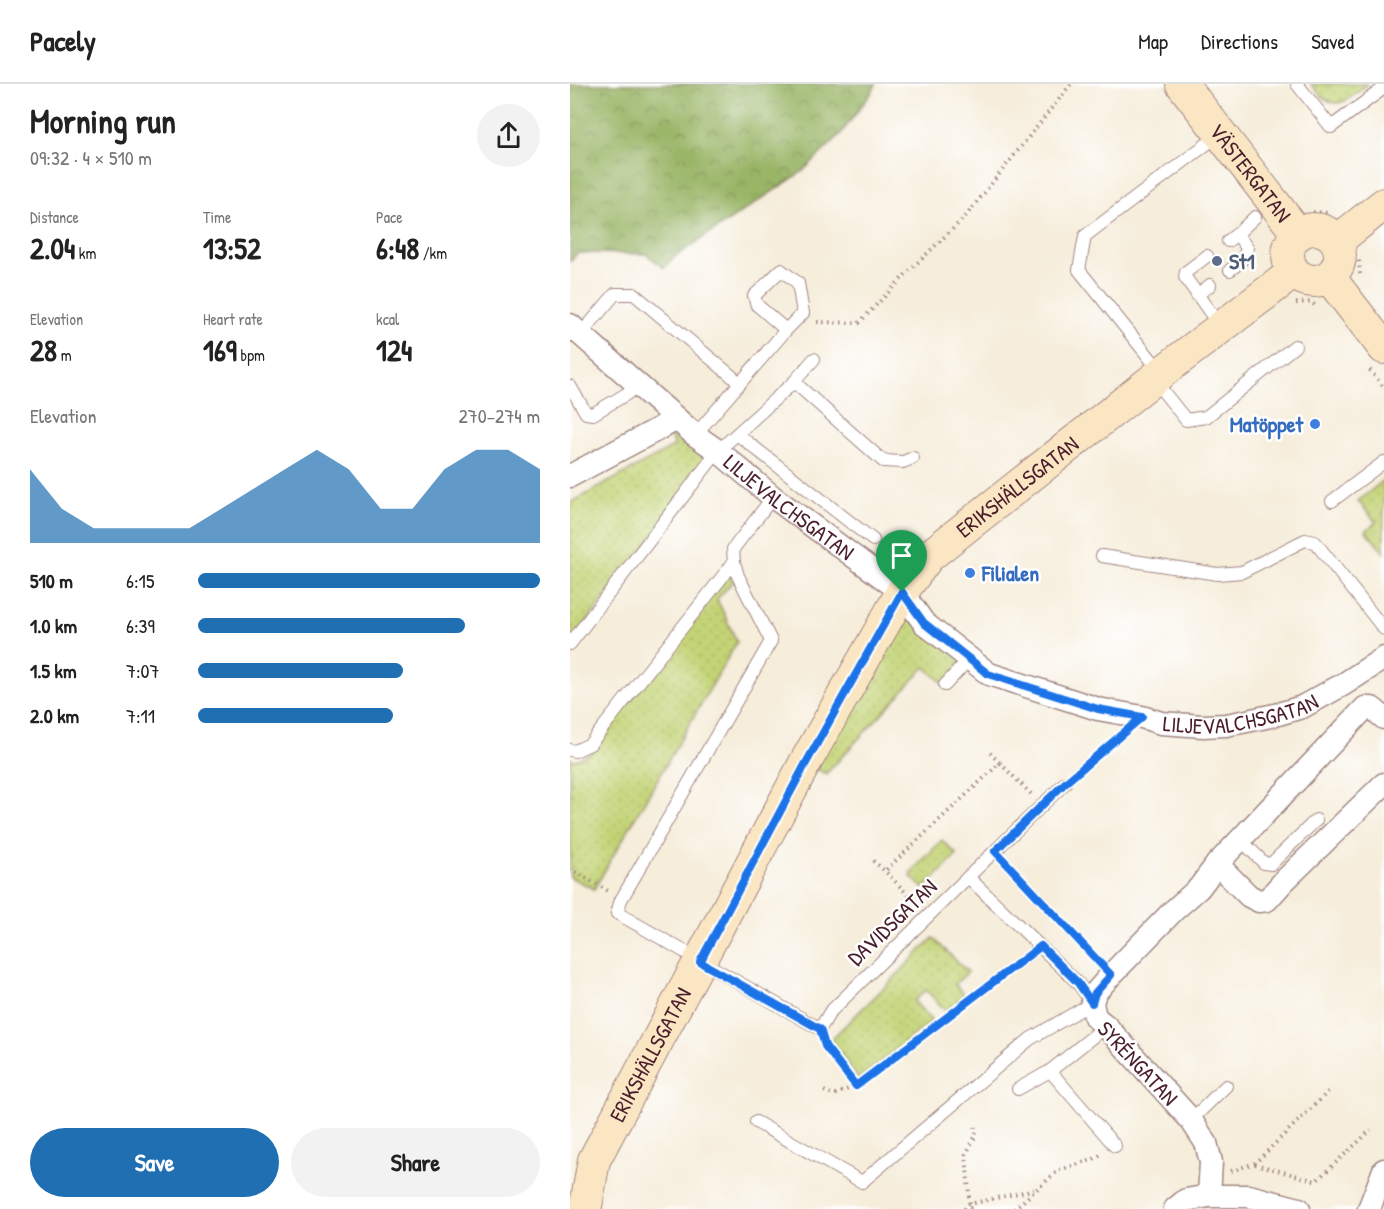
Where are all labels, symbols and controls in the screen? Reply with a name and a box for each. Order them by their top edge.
text: Pacely [30,22,96,60]
text: Map [1138,27,1168,56]
text: Directions [1201,27,1278,56]
text: Saved [1311,27,1354,56]
text: Morning run [30,99,176,143]
button: share [477,104,540,167]
street label: VÄSTERGATAN [1203,117,1298,228]
text: 09:32 · 4 × 510 m [30,144,152,171]
text: Distance [30,206,79,228]
text: Time [203,206,231,228]
text: Pace [376,206,403,228]
text: 2.04 [30,228,75,268]
text: 13:52 [203,228,261,268]
text: 6:48 [376,228,419,268]
text: km [75,242,96,264]
text: /km [419,242,447,264]
place label: St1 [1229,246,1255,276]
marker: St1 [1210,254,1224,268]
text: Elevation [30,308,83,330]
text: Heart rate [203,308,263,330]
text: kcal [376,308,399,330]
text: 28 [30,330,57,370]
text: 169 [203,330,237,370]
text: 124 [376,330,412,370]
text: m [57,344,72,366]
text: bpm [237,344,265,366]
text: Elevation [30,402,96,429]
text: 270–274 m [458,402,540,429]
place label: Matöppet [1230,409,1304,440]
marker: Matöppet [1308,417,1322,431]
street label: ERIKSHÄLLSGATAN [950,429,1085,544]
street label: LILJEVALCHSGATAN [717,447,860,567]
pin [876,530,927,592]
icon: arrive [885,539,918,572]
place label: Filialen [981,558,1039,588]
marker: Filialen [963,566,977,580]
text: 510 m [30,567,73,594]
text: 6:15 [126,567,154,594]
text: 1.0 km [30,612,77,639]
text: 6:39 [126,612,155,639]
text: 1.5 km [30,657,77,684]
text: 7:07 [126,657,159,684]
street label: LILJEVALCHSGATAN [1162,686,1323,741]
text: 2.0 km [30,702,79,729]
text: 7:11 [126,702,155,729]
street label: DAVIDSGATAN [841,872,943,972]
street label: ERIKSHÄLLSGATAN [602,982,698,1127]
street label: SYRÉNGATAN [1091,1014,1185,1112]
button: Save [30,1128,279,1197]
button: Share [291,1128,540,1197]

